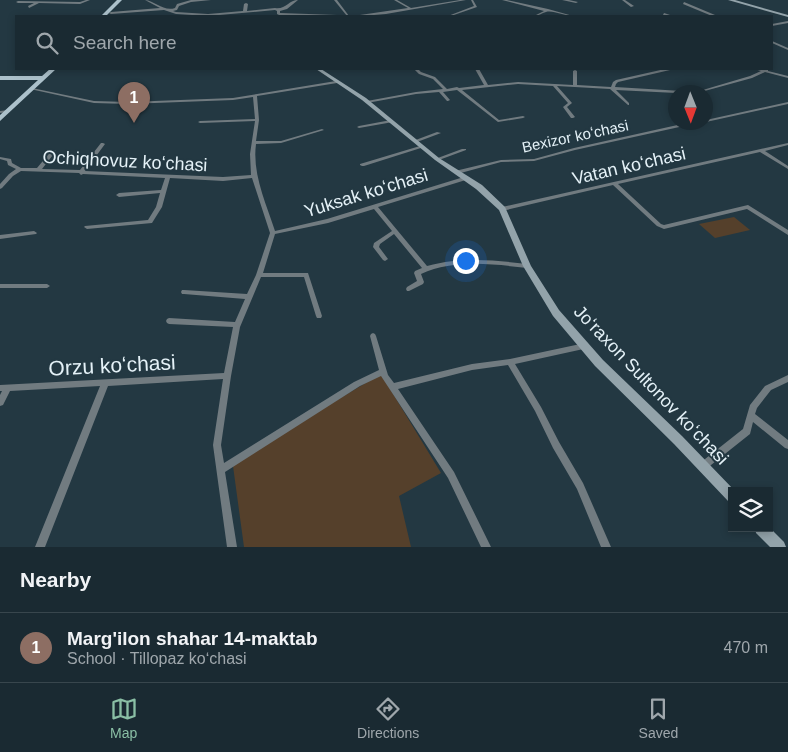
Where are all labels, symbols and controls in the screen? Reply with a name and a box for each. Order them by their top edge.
search box [15,15,773,70]
icon: search [33,29,61,57]
text: Search here [73,32,177,53]
pin: 1 [118,82,150,123]
north arrow [668,85,713,130]
street label: Bexizor koʻchasi [520,116,630,156]
street label: Vatan koʻchasi [570,143,688,189]
street label: Ochiqhovuz koʻchasi [42,147,208,175]
street label: Yuksak koʻchasi [302,165,430,221]
your location [453,248,479,274]
street label: Joʻraxon Sultonov koʻchasi [570,301,732,469]
street label: Orzu koʻchasi [48,350,176,380]
map controls [728,487,773,532]
button: layers [728,487,773,532]
text: Nearby [20,568,91,591]
text: Marg'ilon shahar 14-maktab [67,628,318,649]
text: 1 [32,639,40,656]
text: 470 m [724,639,768,656]
text: School · Tillopaz koʻchasi [67,650,247,667]
tab: Map [110,695,138,741]
tab: Directions [357,695,419,741]
tab: Saved [639,695,678,741]

